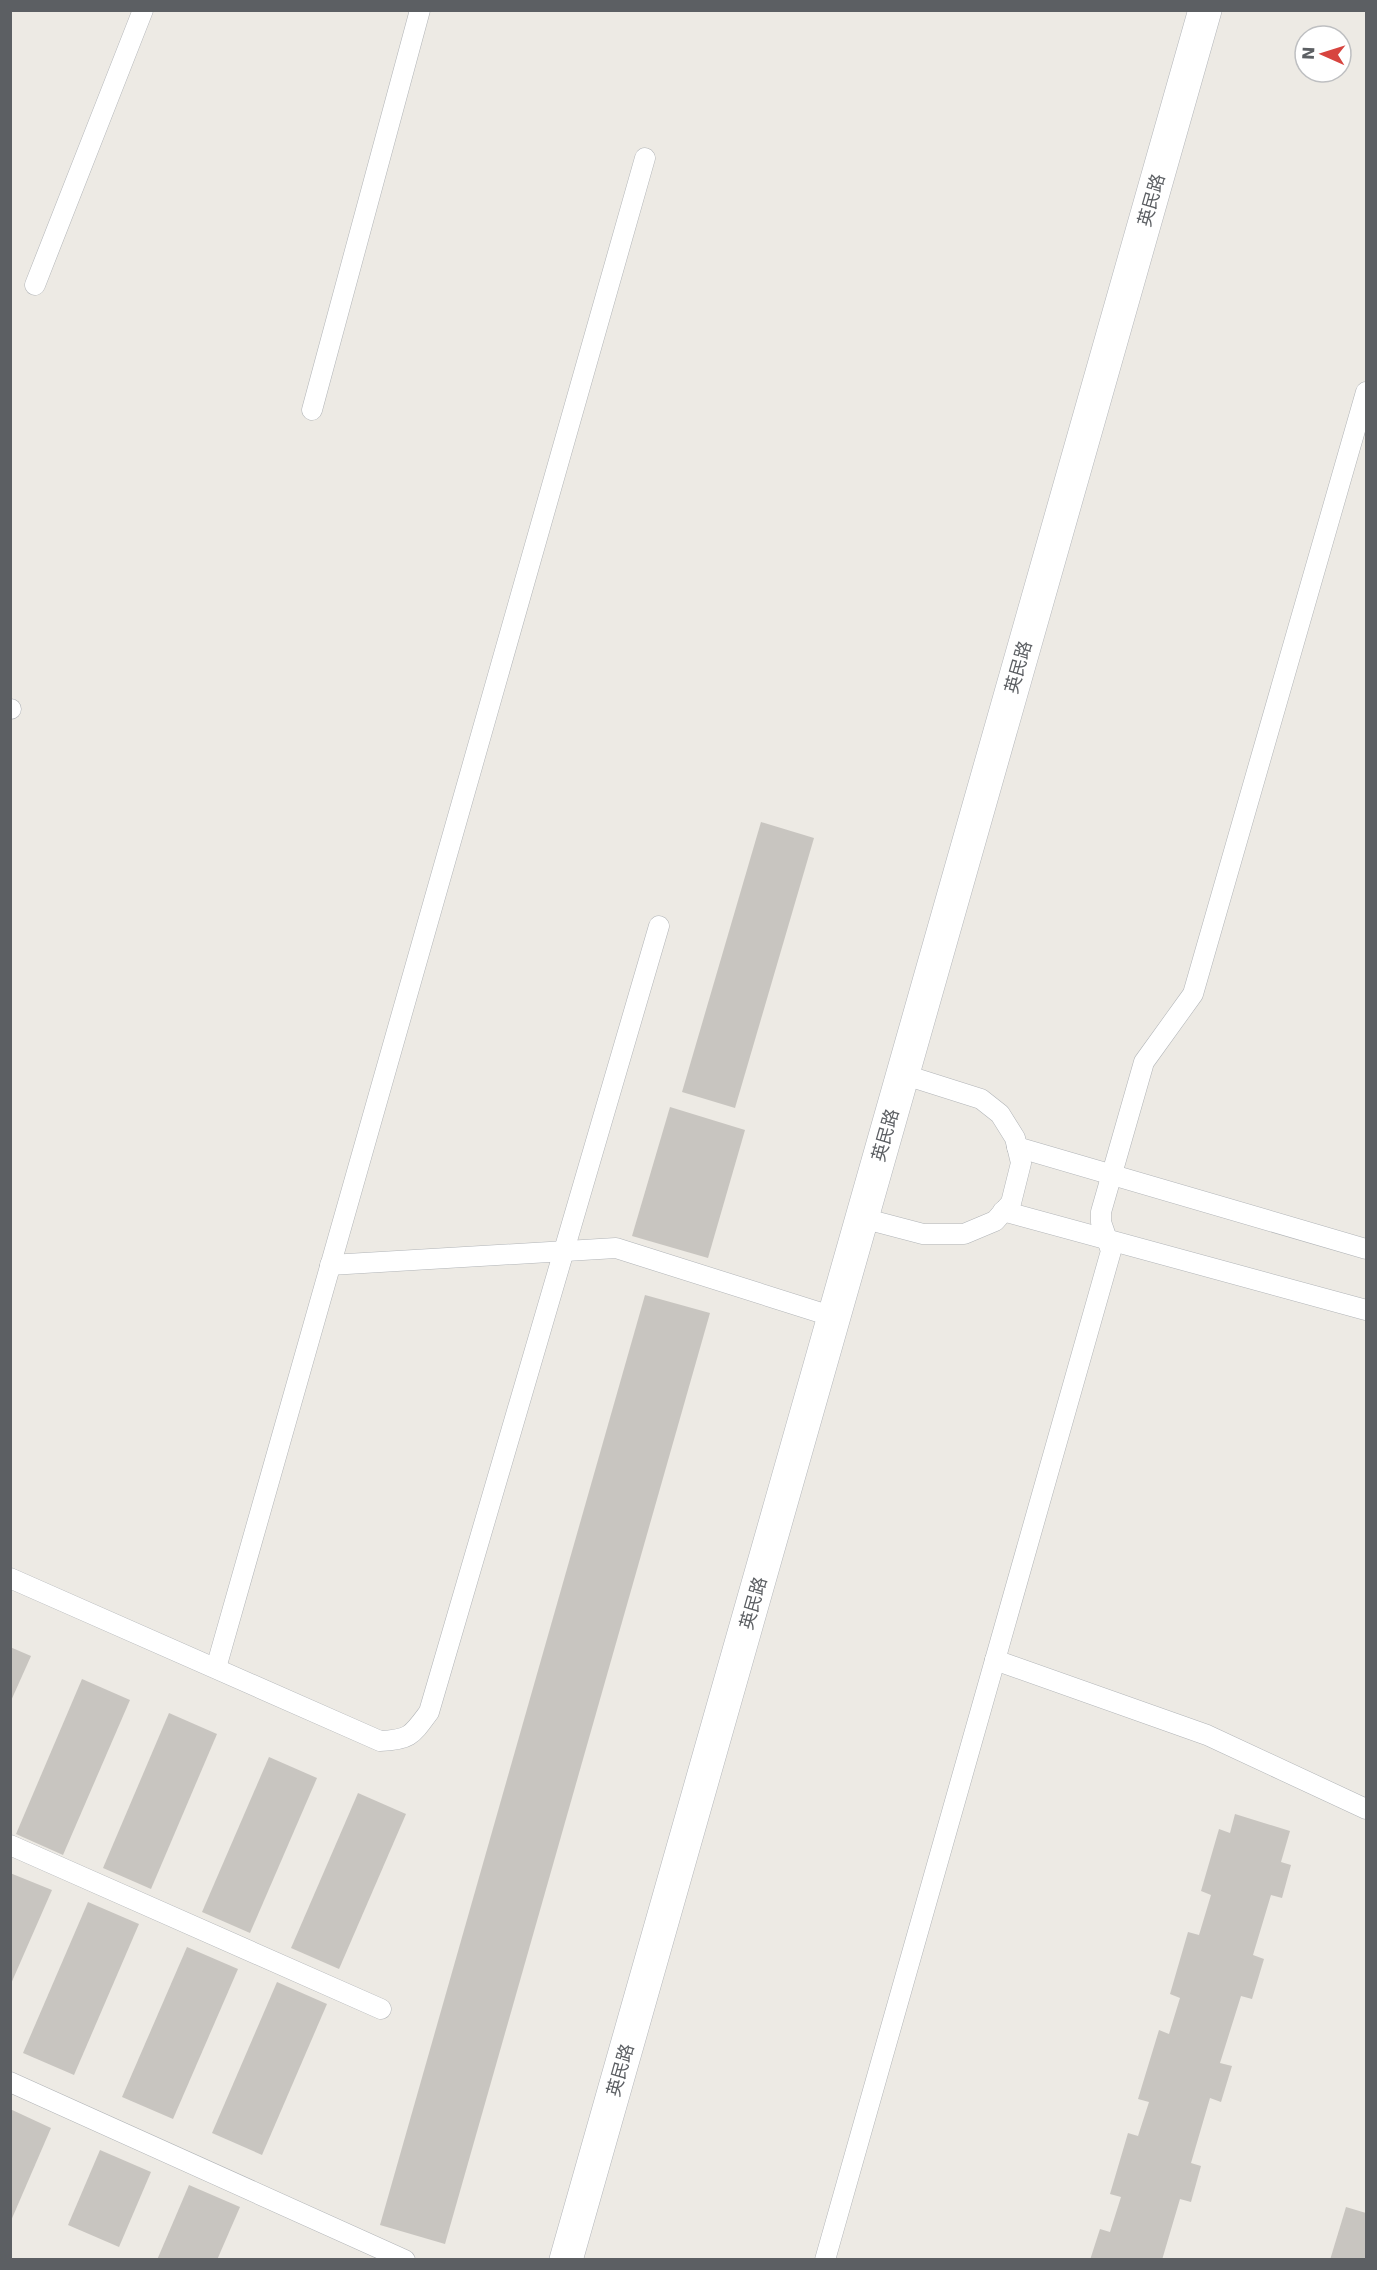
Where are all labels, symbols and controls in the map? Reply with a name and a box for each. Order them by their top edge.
north arrow [1293,24,1353,84]
text: N [1299,46,1318,60]
street label: 英民路 [1133,171,1169,229]
street label: 英民路 [1000,638,1036,696]
street label: 英民路 [867,1106,903,1164]
street label: 英民路 [735,1574,771,1632]
street label: 英民路 [602,2041,638,2099]

